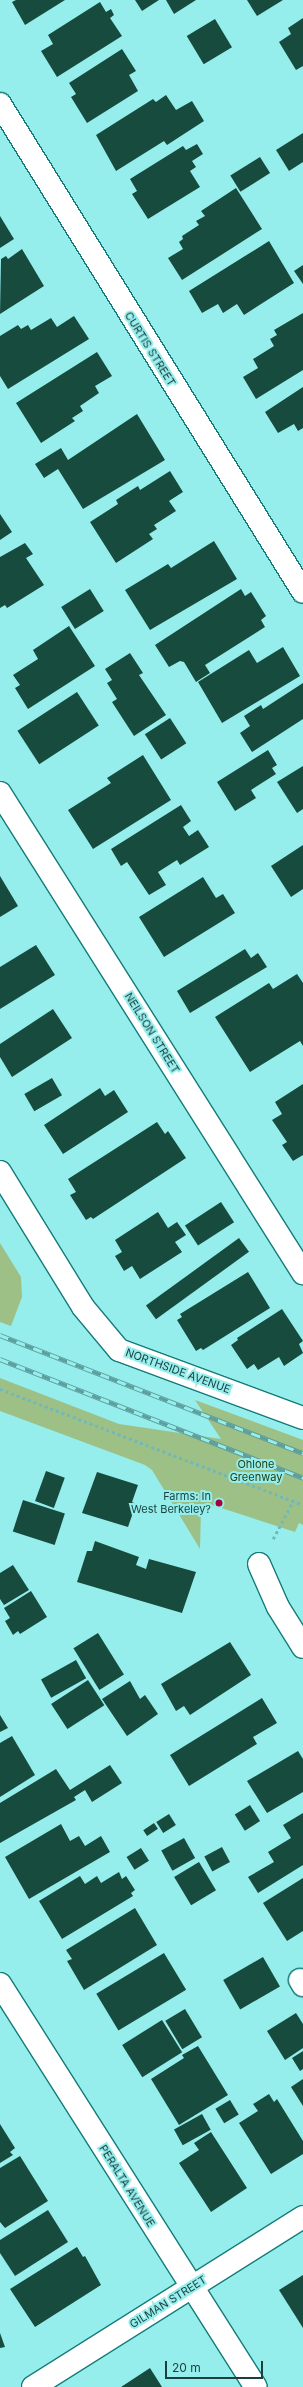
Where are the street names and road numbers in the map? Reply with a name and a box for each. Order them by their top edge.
street label: CURTIS STREET [122,309,178,389]
street label: NEILSON STREET [122,990,182,1076]
street label: NORTHSIDE AVENUE [124,1346,232,1396]
street label: PERALTA AVENUE [96,2142,158,2230]
street label: GILMAN STREET [127,2273,209,2331]

